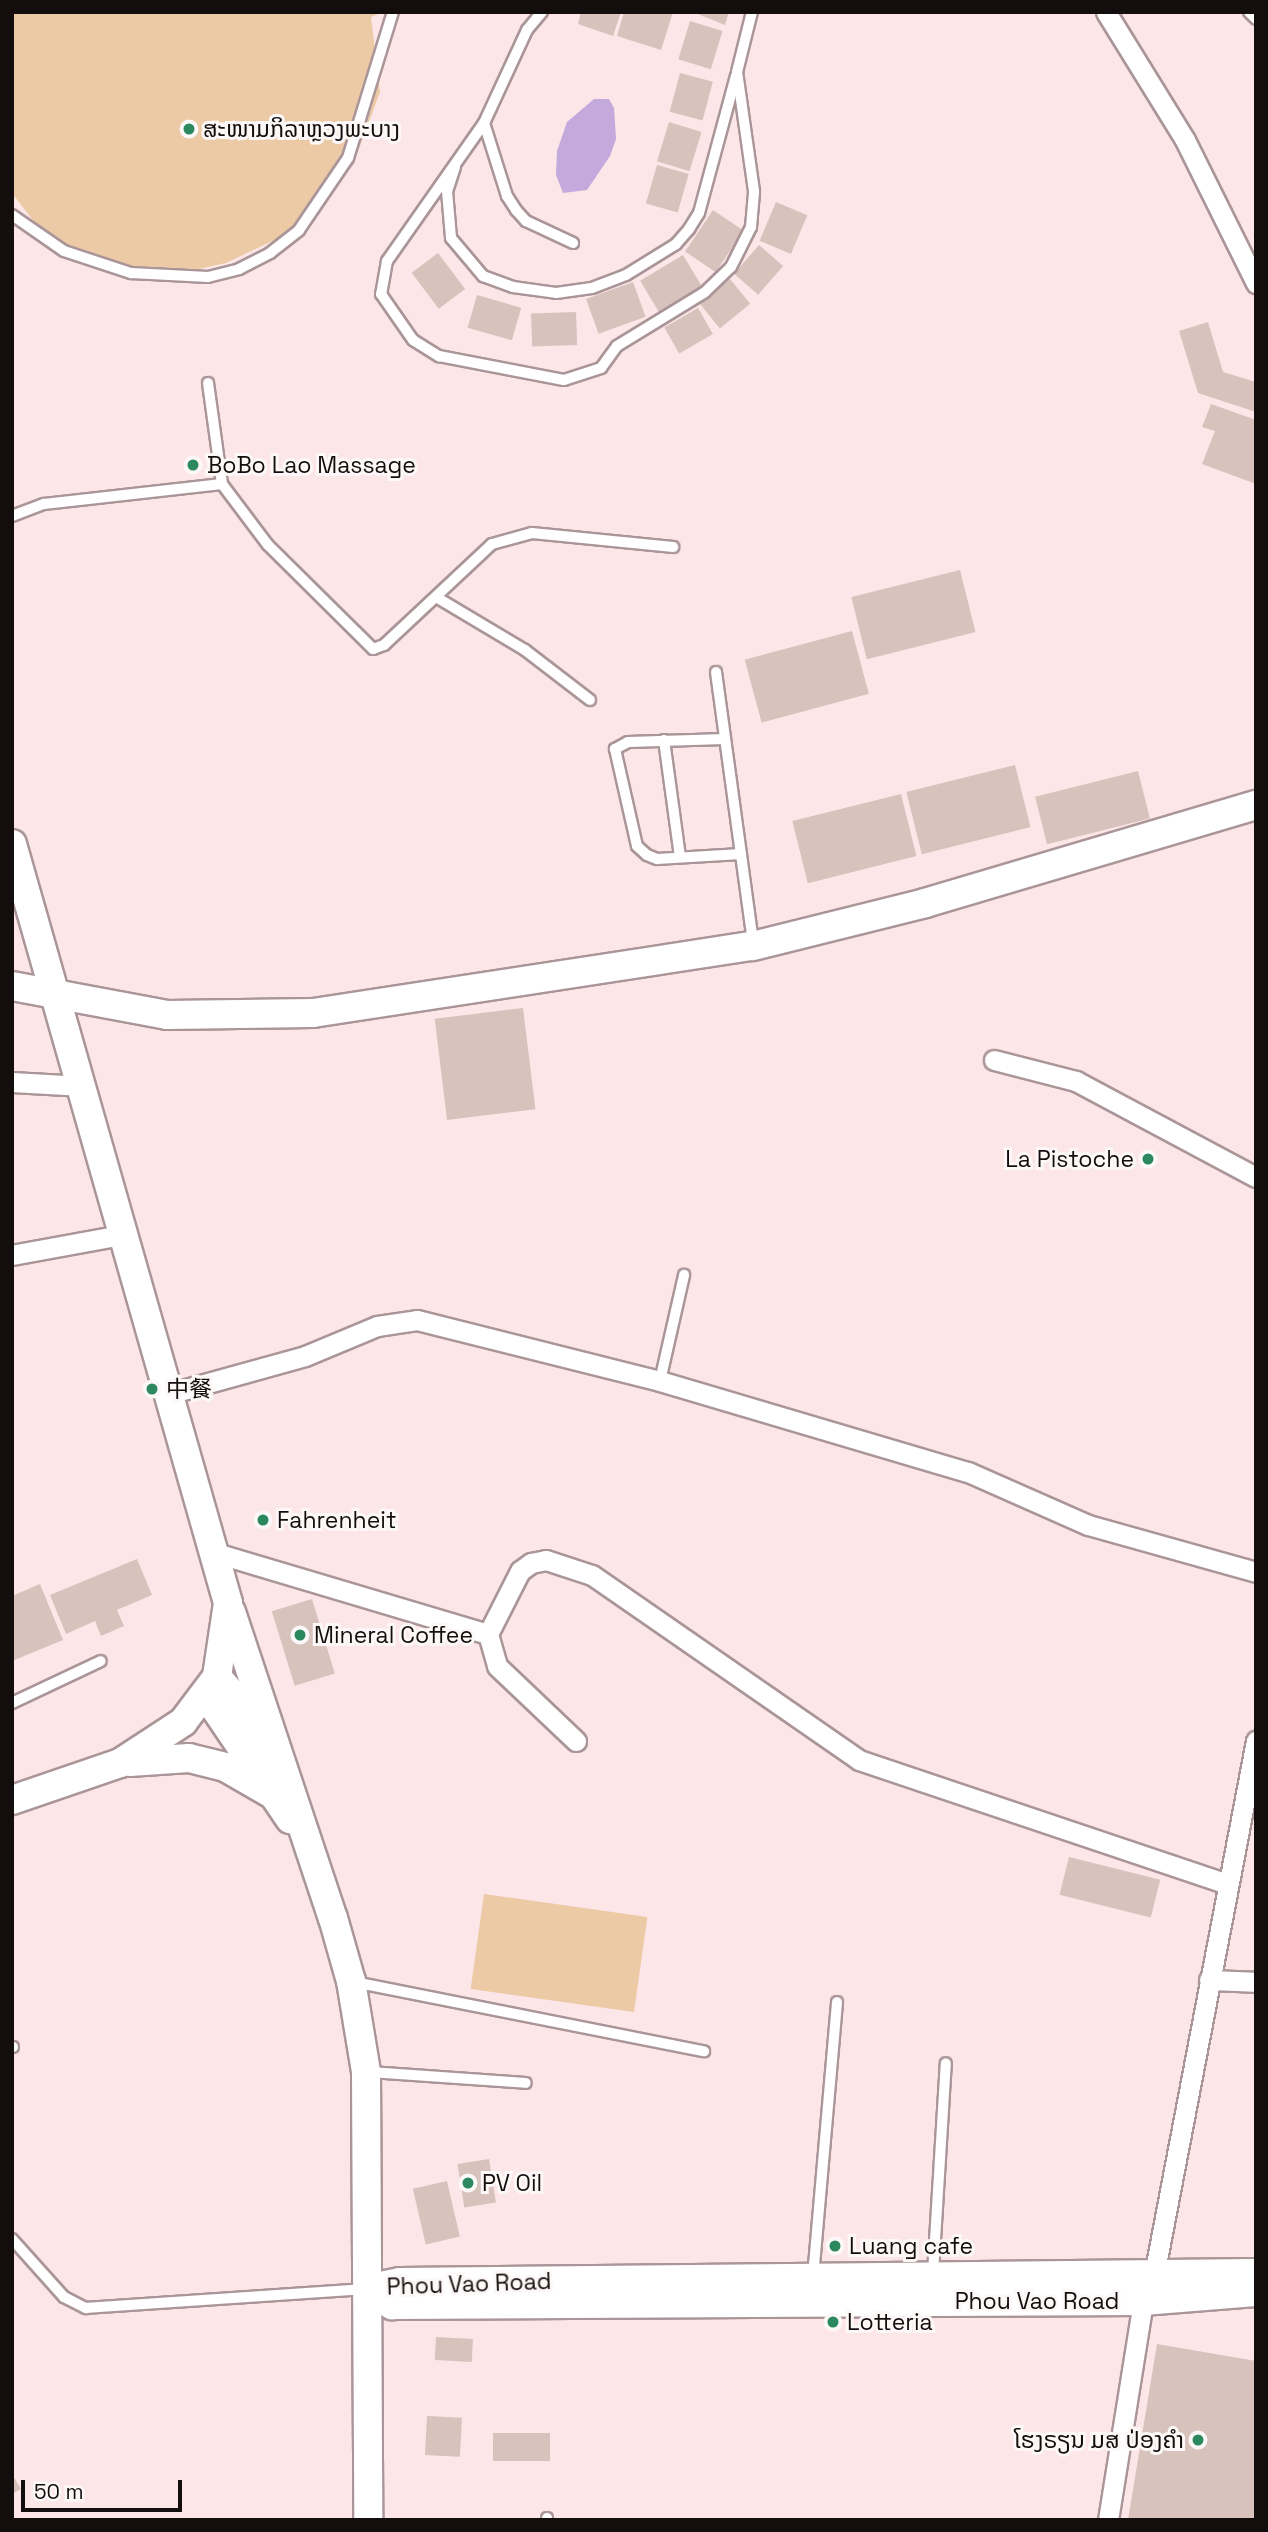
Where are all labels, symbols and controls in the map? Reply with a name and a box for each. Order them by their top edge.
place label: ສະໜາມກິລາຫຼວງພະບາງ [203,115,400,143]
marker: ສະໜາມກິລາຫຼວງພະບາງ [181,121,197,137]
place label: BoBo Lao Massage [207,451,416,479]
marker: BoBo Lao Massage [185,457,201,473]
place label: La Pistoche [1005,1145,1134,1173]
marker: La Pistoche [1140,1151,1156,1167]
place label: 中餐 [166,1375,212,1403]
marker: 中餐 [144,1381,160,1397]
place label: Fahrenheit [277,1506,396,1534]
marker: Fahrenheit [255,1512,271,1528]
place label: Mineral Coffee [314,1621,473,1649]
marker: Mineral Coffee [292,1627,308,1643]
place label: PV Oil [482,2169,542,2197]
marker: PV Oil [460,2175,476,2191]
place label: Luang cafe [849,2232,973,2260]
marker: Luang cafe [827,2238,843,2254]
street label: Phou Vao Road [386,2267,552,2301]
street label: Phou Vao Road [954,2287,1120,2315]
place label: Lotteria [847,2308,933,2336]
marker: Lotteria [825,2314,841,2330]
place label: ໂຮງຣຽນ ມສ ປ່ອງຄຳ [1014,2426,1184,2454]
marker: ໂຮງຣຽນ ມສ ປ່ອງຄຳ [1190,2432,1206,2448]
scale bar [24,2466,186,2510]
text: 50 m [34,2478,84,2505]

